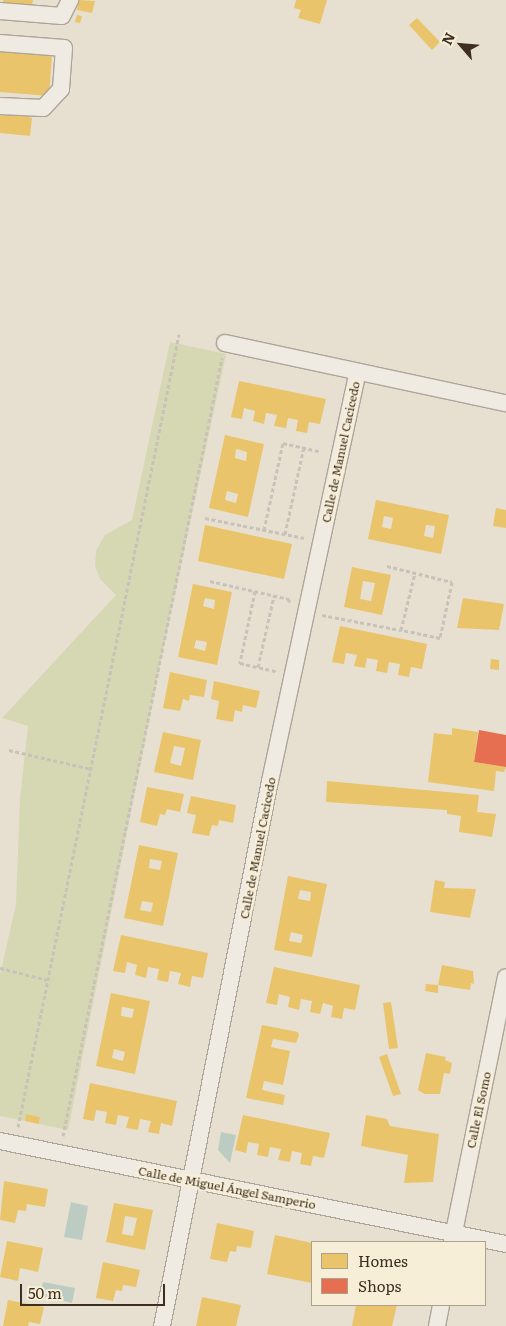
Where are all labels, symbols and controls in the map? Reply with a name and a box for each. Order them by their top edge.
north arrow [436,20,486,70]
text: N [436,28,459,48]
street label: Calle de Manuel Cacicedo [319,380,363,524]
street label: Calle de Manuel Cacicedo [237,776,279,920]
street label: Calle El Somo [464,1070,494,1150]
street label: Calle de Miguel Ángel Samperio [137,1164,317,1212]
legend [311,1241,486,1306]
text: Homes [358,1249,408,1272]
scale bar [22,1274,168,1306]
text: Shops [358,1274,401,1297]
text: 50 m [28,1281,62,1304]

